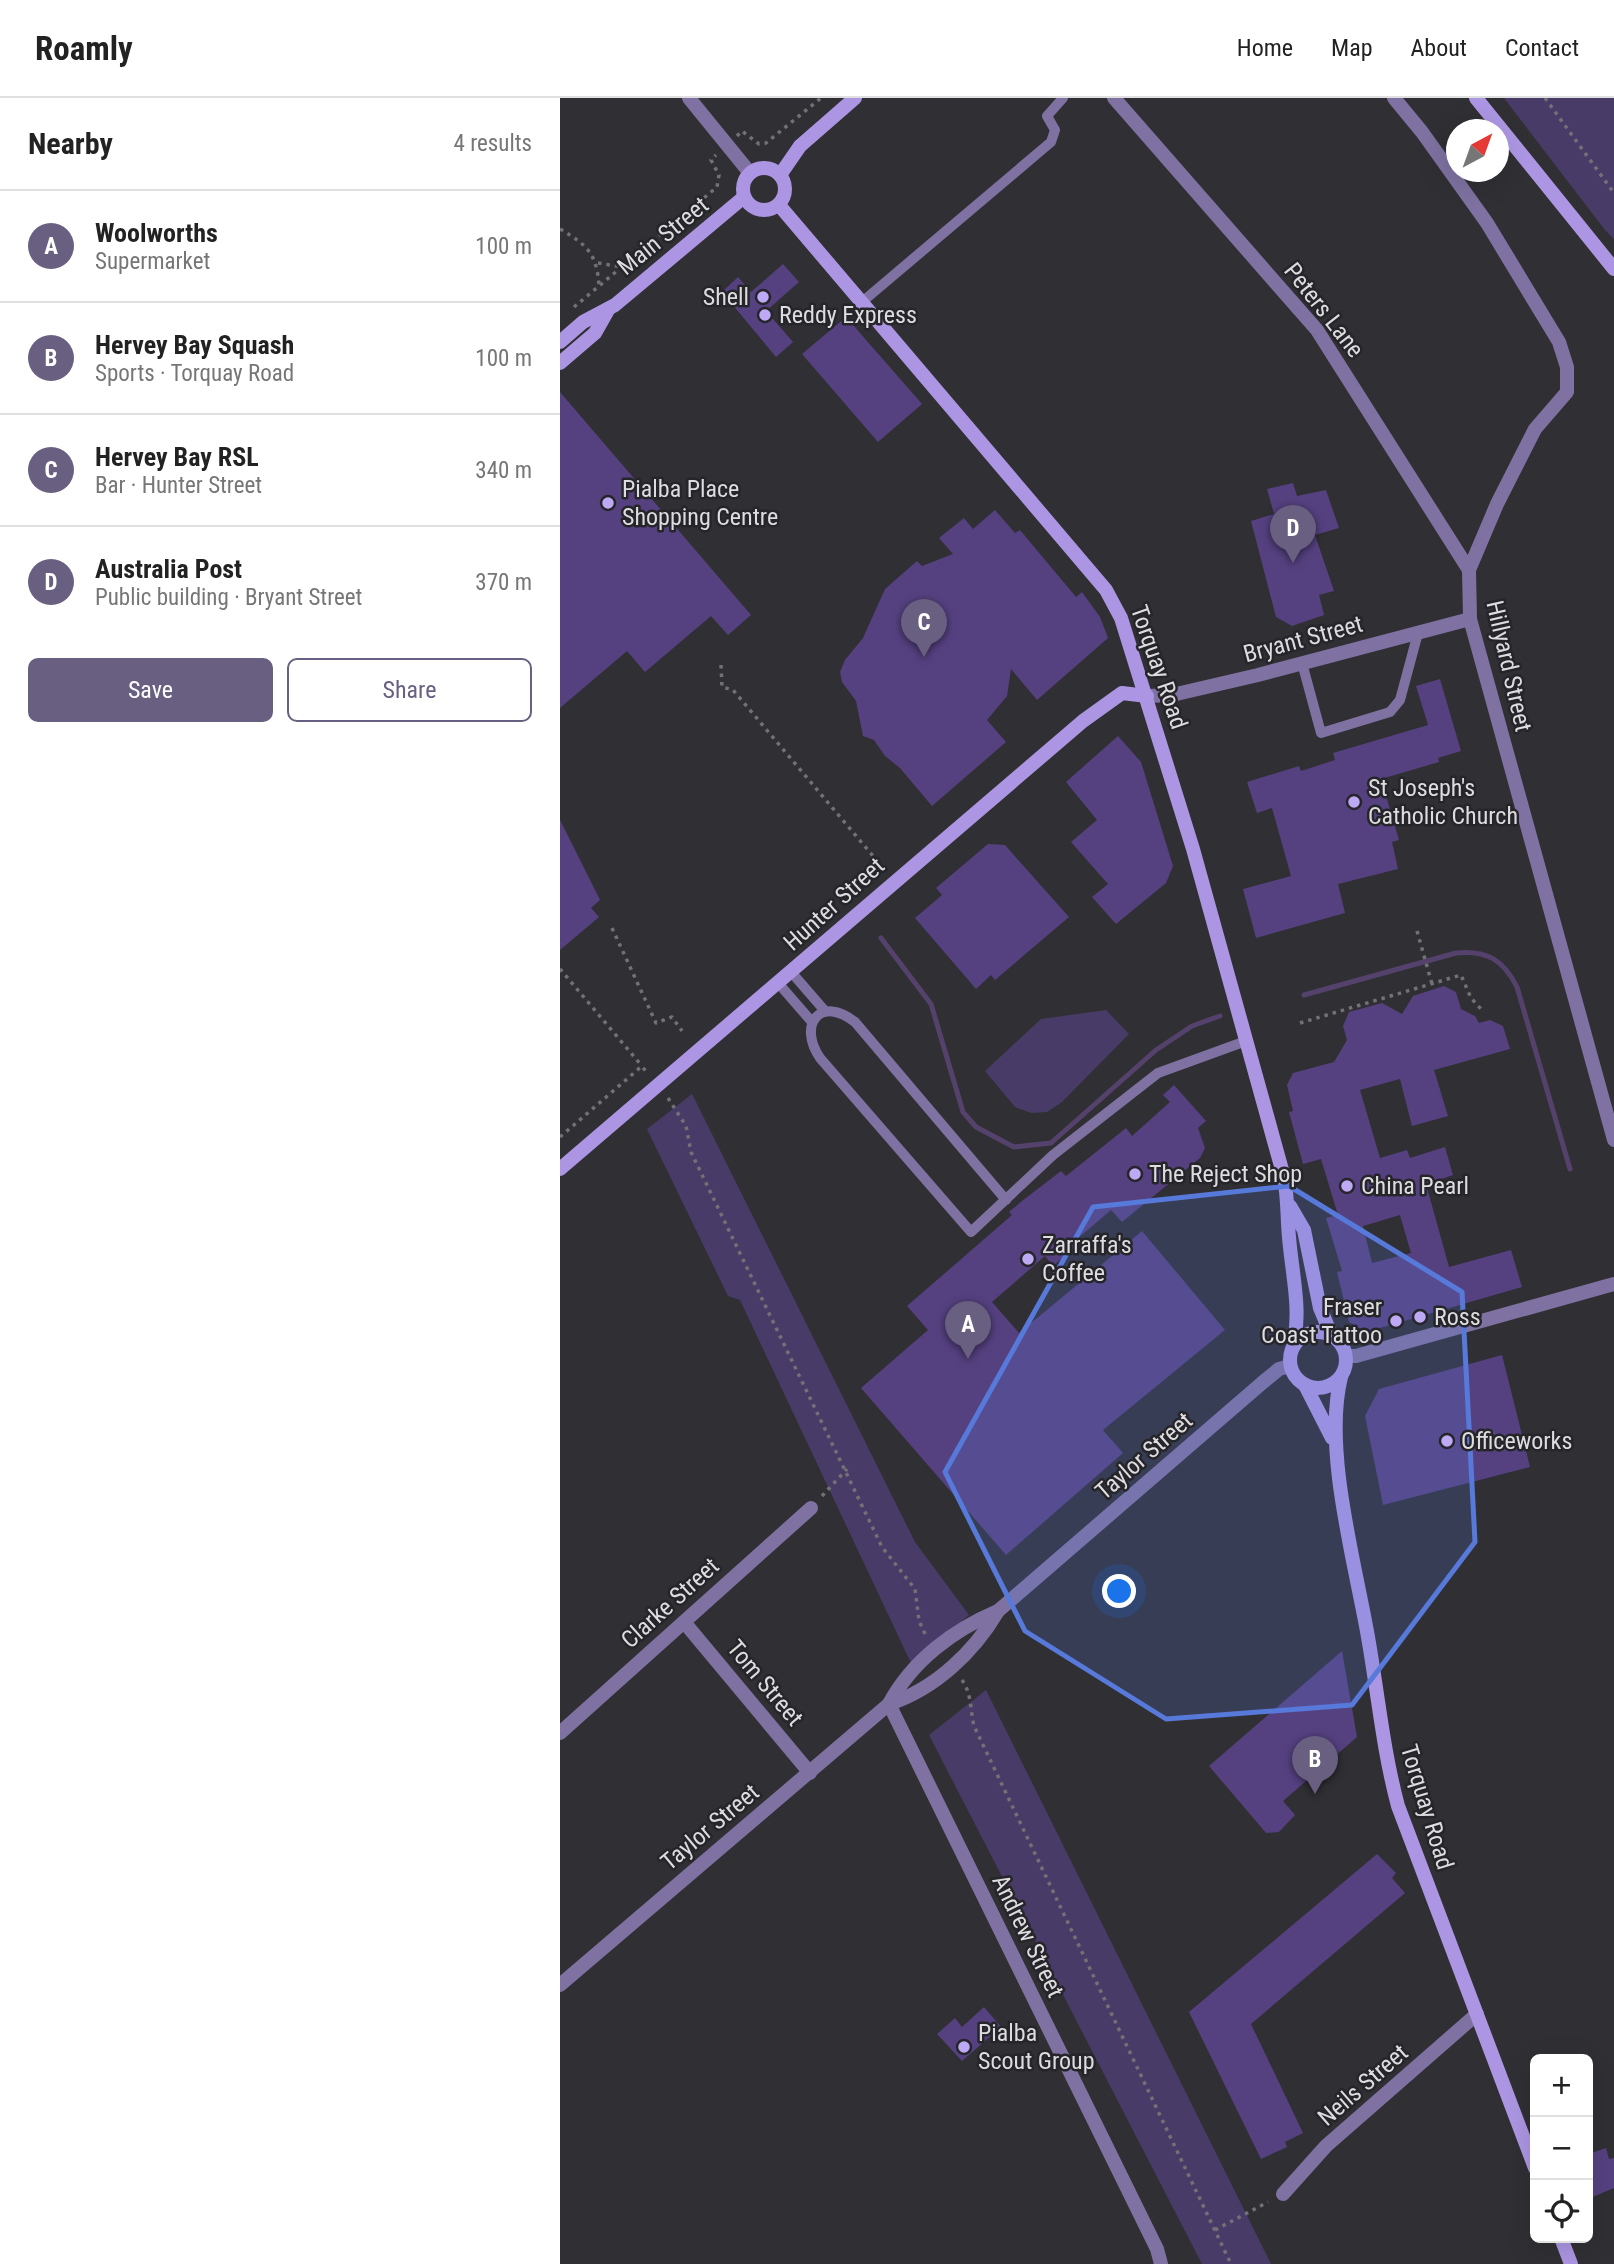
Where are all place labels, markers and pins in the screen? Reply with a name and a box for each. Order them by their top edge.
place label: Shell [703,283,749,311]
marker: Shell [755,289,771,305]
place label: Reddy Express [779,301,917,329]
marker: Reddy Express [757,307,773,323]
place label: Pialba Place Shopping Centre [622,475,778,531]
marker: Pialba Place Shopping Centre [600,495,616,511]
pin: D [1270,505,1316,563]
pin: C [901,599,947,657]
place label: St Joseph's Catholic Church [1368,774,1518,830]
marker: St Joseph's Catholic Church [1346,794,1362,810]
place label: The Reject Shop [1149,1160,1302,1188]
marker: The Reject Shop [1127,1166,1143,1182]
place label: China Pearl [1361,1172,1469,1200]
marker: China Pearl [1339,1178,1355,1194]
place label: Zarraffa's Coffee [1042,1231,1132,1287]
marker: Zarraffa's Coffee [1020,1251,1036,1267]
place label: Fraser Coast Tattoo [1261,1293,1382,1349]
pin: A [945,1301,991,1359]
place label: Ross [1434,1303,1481,1331]
marker: Ross [1412,1309,1428,1325]
marker: Fraser Coast Tattoo [1388,1313,1404,1329]
place label: Officeworks [1461,1427,1572,1455]
marker: Officeworks [1439,1433,1455,1449]
pin: B [1292,1736,1338,1794]
place label: Pialba Scout Group [978,2019,1095,2075]
marker: Pialba Scout Group [956,2039,972,2055]

